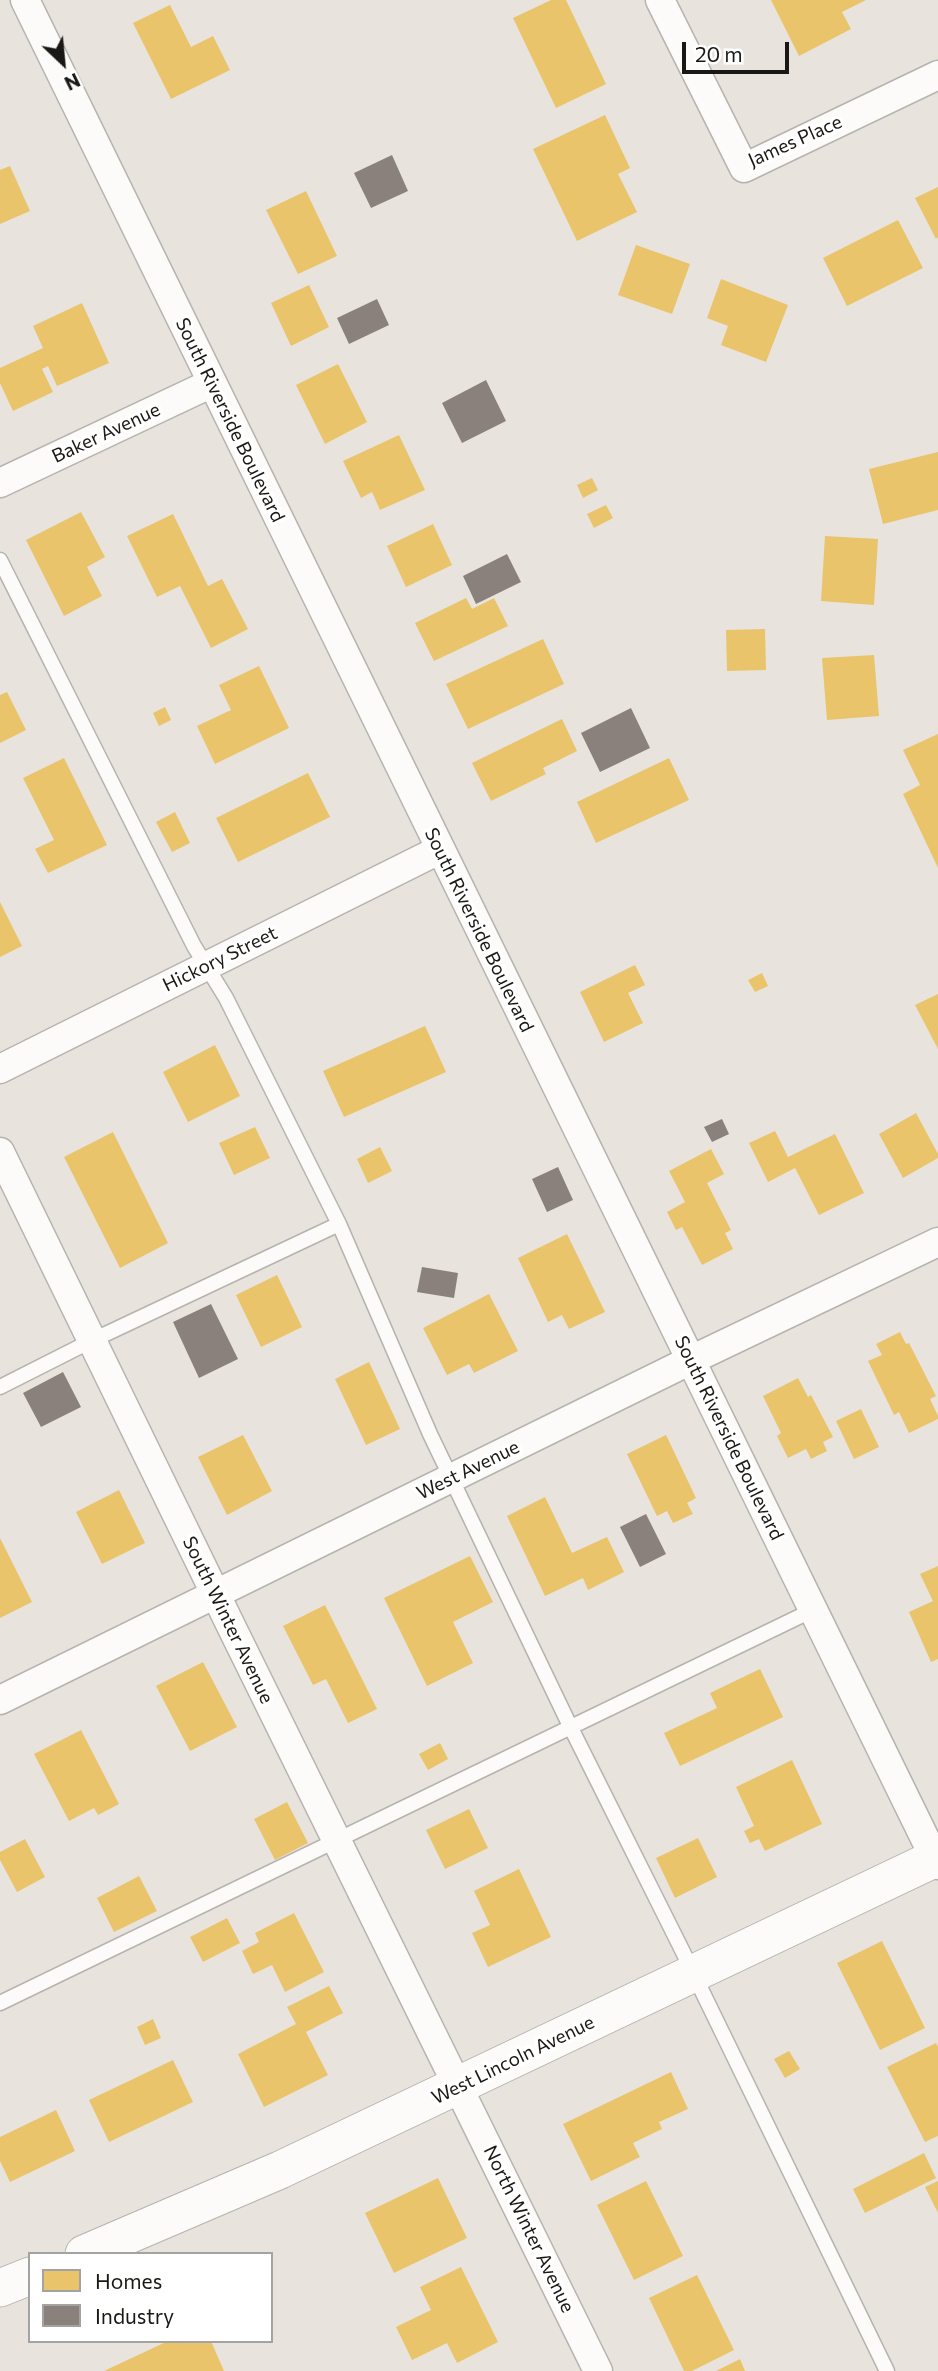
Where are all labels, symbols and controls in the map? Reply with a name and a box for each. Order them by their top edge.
north arrow [28,28,98,98]
scale bar [686,28,793,72]
text: 20 m [695,41,743,66]
text: N [61,69,84,96]
street label: James Place [744,110,846,172]
street label: South Riverside Boulevard [171,314,289,526]
street label: Baker Avenue [48,398,164,468]
street label: South Riverside Boulevard [420,824,538,1036]
street label: Hickory Street [159,921,281,997]
street label: South Riverside Boulevard [670,1332,788,1544]
street label: West Avenue [413,1435,523,1505]
street label: South Winter Avenue [178,1533,278,1707]
street label: West Lincoln Avenue [428,2011,598,2109]
street label: North Winter Avenue [479,2142,579,2316]
legend [28,2252,273,2343]
text: Homes [95,2268,162,2293]
text: Industry [95,2303,174,2328]

